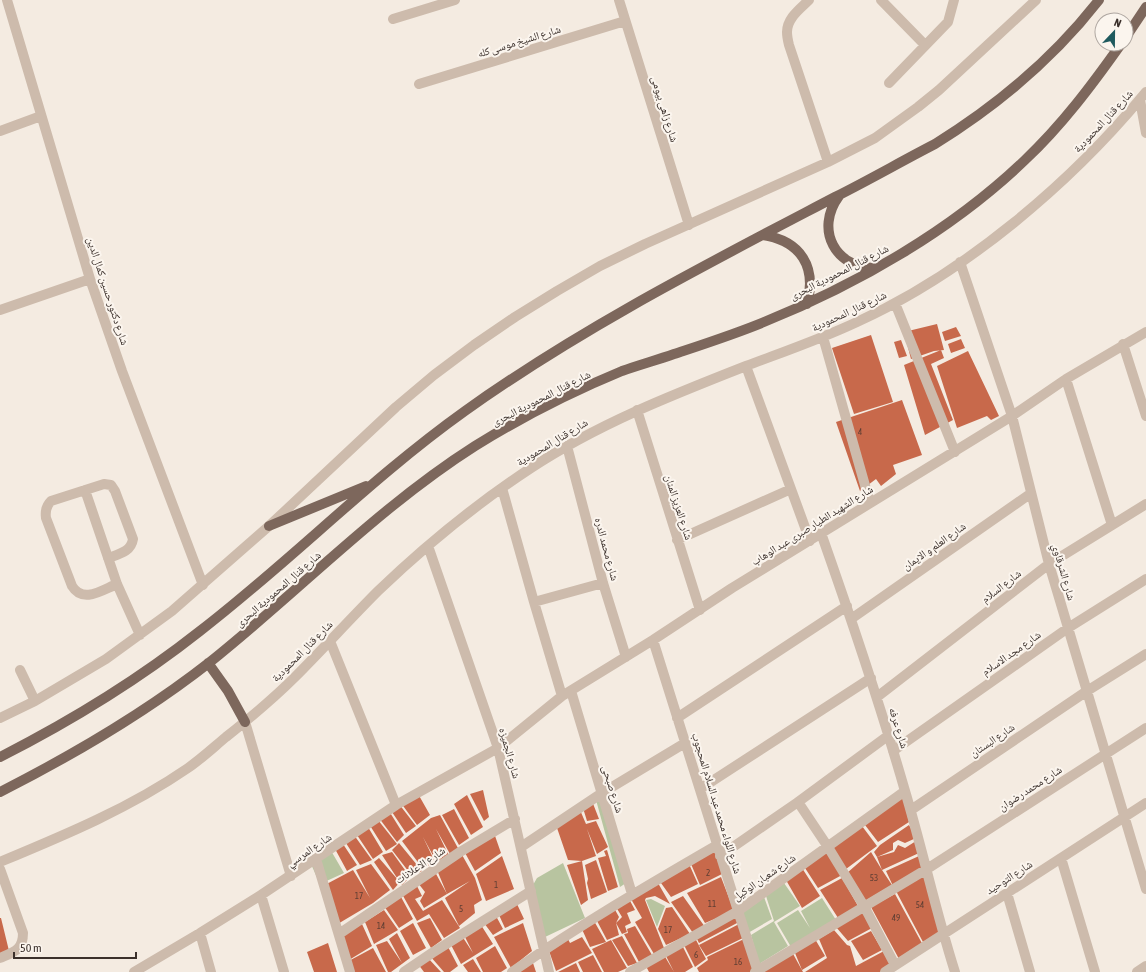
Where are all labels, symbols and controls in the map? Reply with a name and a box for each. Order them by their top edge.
north arrow [1094,12,1134,52]
text: N [1112,16,1123,30]
street label: شارع الشيخ موسى كله [476,23,562,60]
street label: شارع زاهى بيومى [648,74,681,144]
street label: شارع قنال المحمودية [1071,87,1136,155]
street label: شارع دكتور حسين كمال الدين [84,235,131,347]
street label: شارع قنال المحمودية البحرى [788,242,891,303]
street label: شارع قنال المحمودية [810,288,889,334]
street label: شارع قنال المحمودية البحرى [490,368,593,429]
street label: شارع قنال المحمودية [514,416,590,469]
house number: 4 [858,427,862,437]
street label: شارع العزيز المنان [662,473,695,542]
street label: شارع الشهيد الطيار صبرى عبد الوهاب [749,483,875,568]
street label: شارع محمد الدره [592,516,621,582]
street label: شارع العلم و الايمان [900,520,969,574]
street label: شارع الشرقاوي [1047,542,1078,603]
street label: شارع قنال المحمودية البحرى [233,549,324,630]
street label: شارع السلام [979,567,1024,606]
street label: شارع قنال المحمودية [269,618,336,685]
street label: شارع مجد الاسلام [979,628,1043,679]
street label: شارع عرفه [886,706,911,750]
street label: شارع البستان [967,721,1017,760]
street label: شارع الجميزه [496,726,523,780]
street label: شارع اللواء محمد عبد السلام المحجوب [689,731,744,875]
street label: شارع محمد رضوان [996,763,1064,814]
street label: شارع صبحى [599,764,626,815]
street label: شارع المرسي [284,831,335,872]
street label: شارع الاعلانات [393,844,448,887]
street label: شارع شعبان الوكيل [731,851,798,904]
street label: شارع التوحيد [984,858,1035,897]
house number: 2 [706,868,710,878]
house number: 53 [870,873,878,883]
house number: 1 [494,880,498,890]
house number: 17 [355,891,363,901]
house number: 11 [708,899,716,909]
house number: 54 [916,900,924,910]
house number: 5 [459,904,463,914]
house number: 49 [892,913,900,923]
house number: 14 [377,921,385,931]
house number: 17 [664,925,672,935]
scale bar [14,934,136,960]
text: 50 m [20,941,42,955]
house number: 6 [694,950,698,960]
house number: 16 [734,957,742,967]

